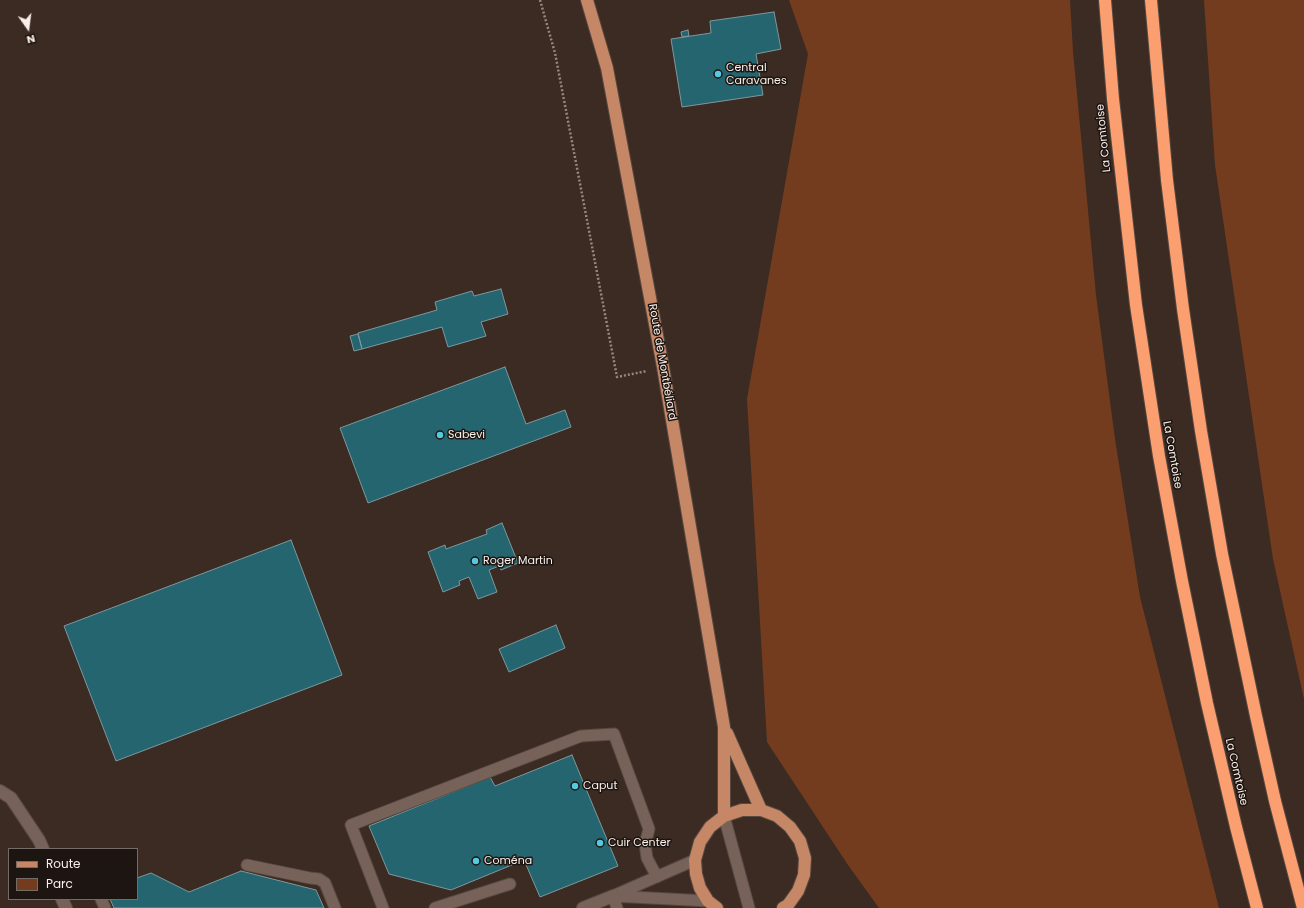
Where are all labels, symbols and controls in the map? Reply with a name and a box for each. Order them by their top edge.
north arrow [8,8,48,48]
text: N [25,31,37,48]
place label: Central Caravanes [726,61,787,87]
marker: Central Caravanes [713,69,723,79]
street label: La Comtoise [1094,103,1114,173]
street label: Route de Montbéliard [645,303,679,421]
street label: La Comtoise [1160,420,1184,490]
place label: Sabevi [448,428,485,442]
marker: Sabevi [435,430,445,440]
place label: Roger Martin [483,554,553,568]
marker: Roger Martin [470,556,480,566]
street label: La Comtoise [1222,737,1250,807]
place label: Caput [583,779,617,793]
marker: Caput [570,781,580,791]
place label: Cuir Center [608,836,671,850]
marker: Cuir Center [595,838,605,848]
legend [8,848,138,900]
place label: Coména [484,854,532,868]
text: Route [46,855,80,872]
marker: Coména [471,856,481,866]
text: Parc [46,875,73,892]

